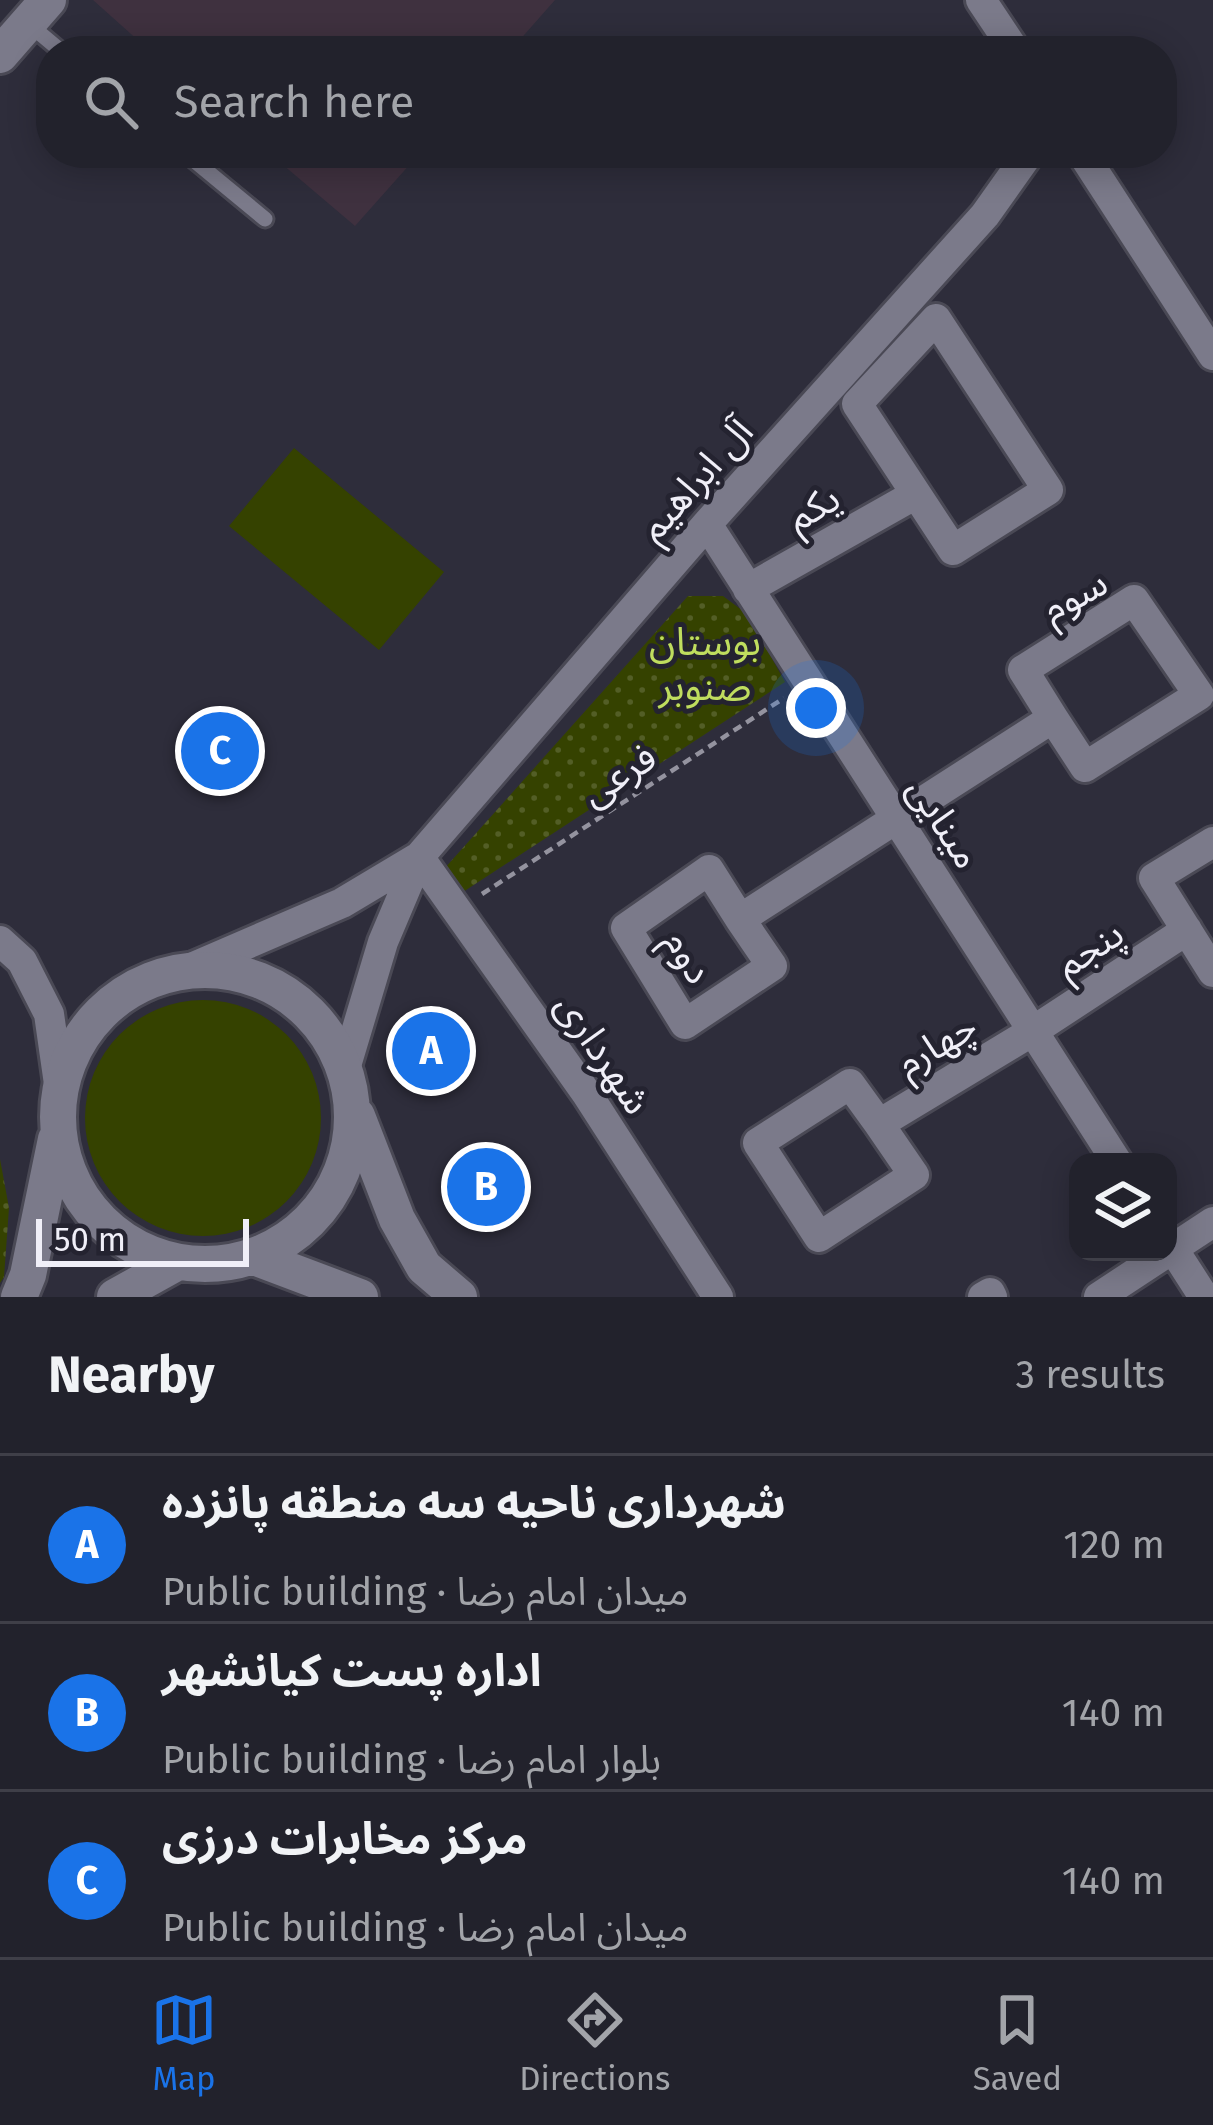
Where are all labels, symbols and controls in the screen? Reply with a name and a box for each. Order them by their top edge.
search box [36,36,1177,168]
icon: search [78,69,144,135]
text: Search here [174,75,414,129]
street label: آل ابراهیم [629,408,768,554]
street label: یکم [779,475,851,546]
street label: سوم [1034,559,1118,638]
park label: بوستان صنوبر [649,619,761,710]
your location [786,678,846,738]
pin: C [181,706,259,796]
street label: فرعی [572,734,665,816]
street label: مینایی [898,768,991,877]
street label: پنجم [1047,910,1135,993]
street label: دوم [649,921,722,995]
street label: شهرداری [546,984,660,1123]
street label: چهارم [888,1003,988,1092]
pin: A [392,1006,470,1096]
pin: B [447,1142,525,1232]
map controls [1069,1153,1177,1261]
button: layers [1069,1153,1177,1261]
scale bar [36,1213,249,1266]
text: 50 m [54,1220,126,1260]
text: Nearby [48,1344,214,1406]
text: 3 results [1015,1352,1165,1398]
text: شهرداری ناحیه سه منطقه پانزده [162,1476,786,1530]
text: A [75,1522,99,1568]
text: 120 m [1063,1522,1165,1568]
text: Public building · میدان امام رضا [162,1569,689,1615]
text: اداره پست کیانشهر [162,1644,542,1698]
text: B [75,1690,99,1736]
text: 140 m [1062,1690,1165,1736]
text: Public building · بلوار امام رضا [162,1737,661,1783]
text: مرکز مخابرات درزی [162,1812,527,1866]
text: C [76,1858,98,1904]
text: 140 m [1062,1858,1165,1904]
text: Public building · میدان امام رضا [162,1905,689,1951]
tab: Map [151,1987,217,2099]
tab: Directions [519,1987,671,2099]
tab: Saved [973,1987,1062,2099]

